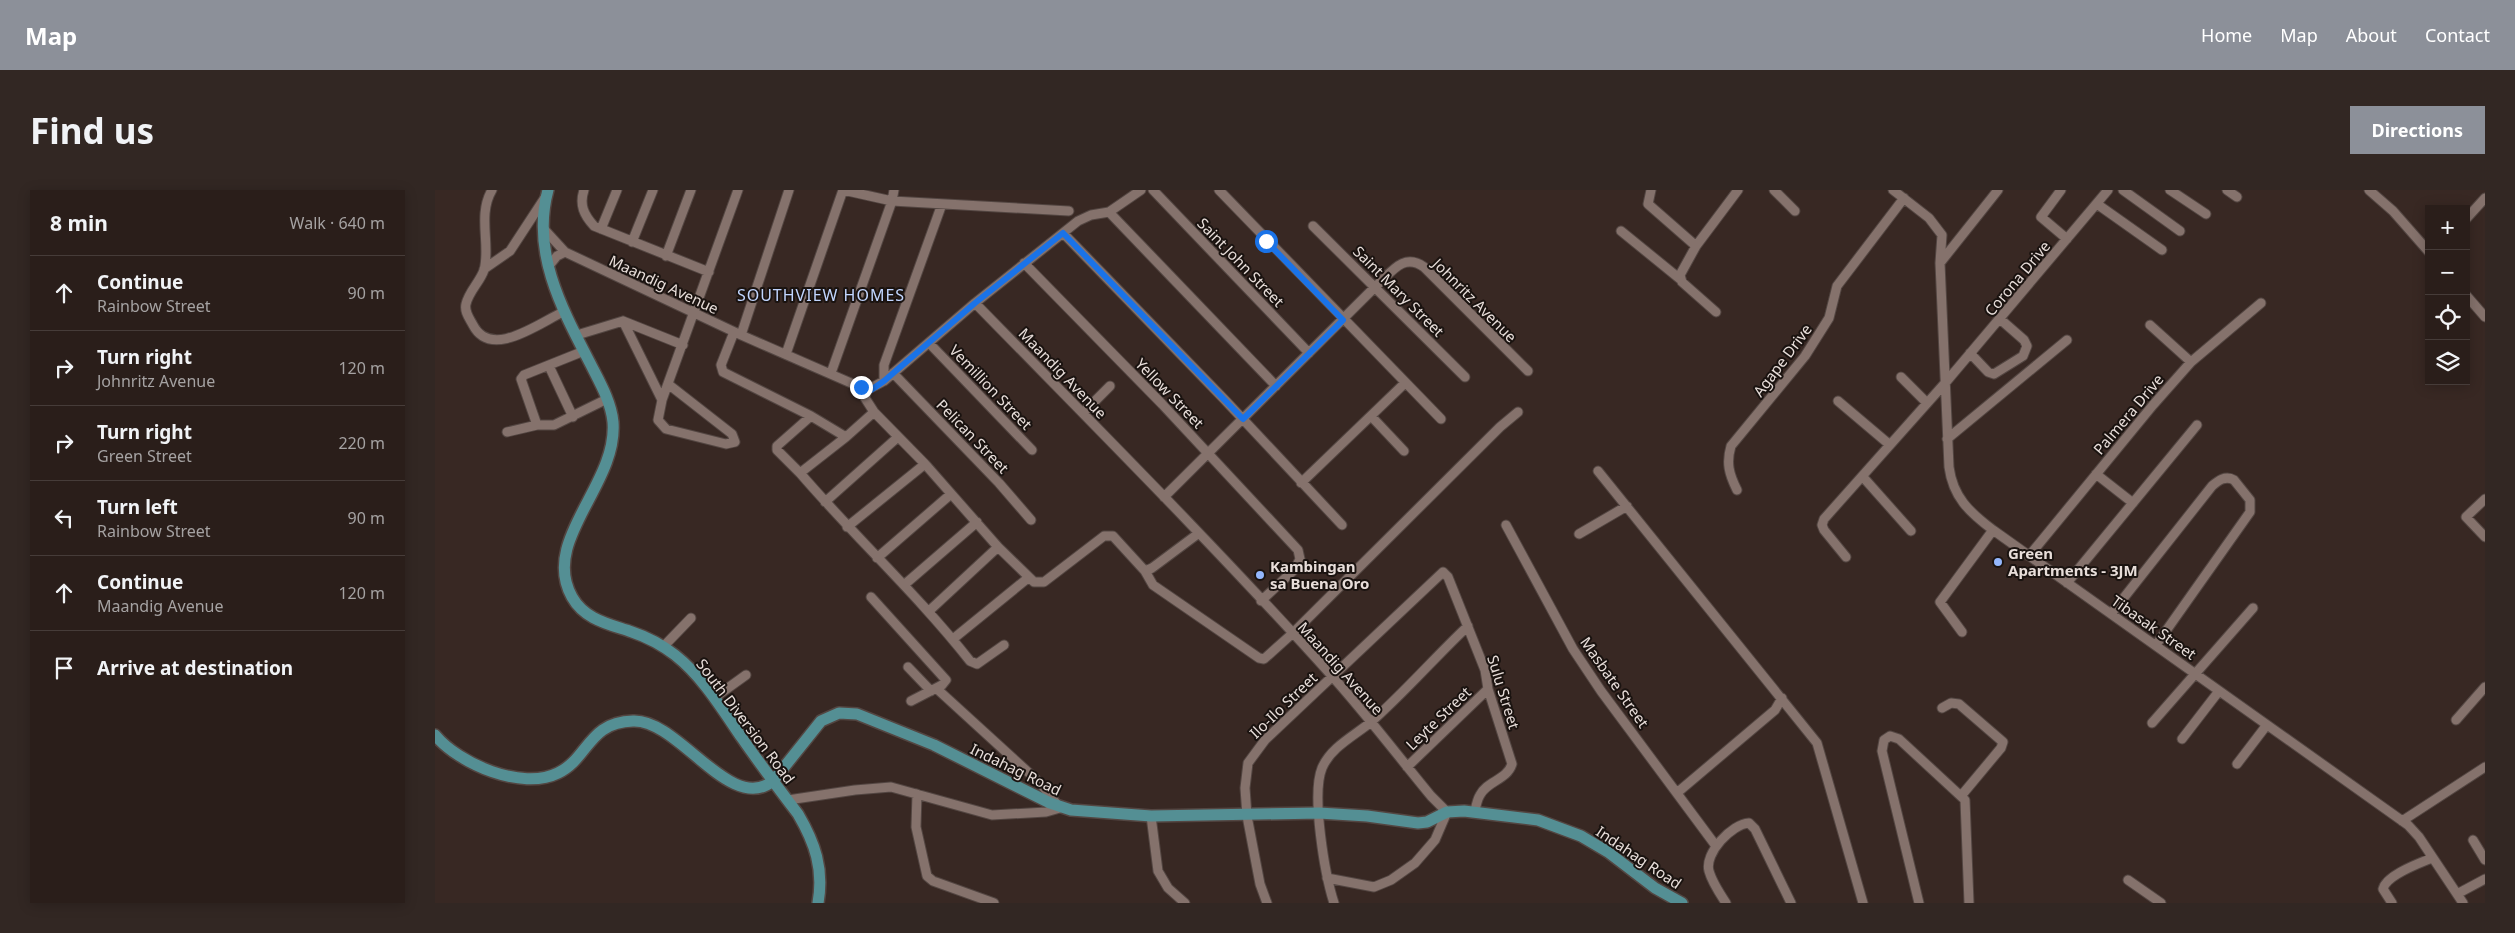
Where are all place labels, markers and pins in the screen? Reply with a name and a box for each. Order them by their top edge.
place label: Green Apartments - 3JM [2008,543,2138,580]
place label: Kambingan sa Buena Oro [1270,556,1369,593]
marker: Green Apartments - 3JM [1992,556,2004,568]
marker: Kambingan sa Buena Oro [1254,569,1266,581]

